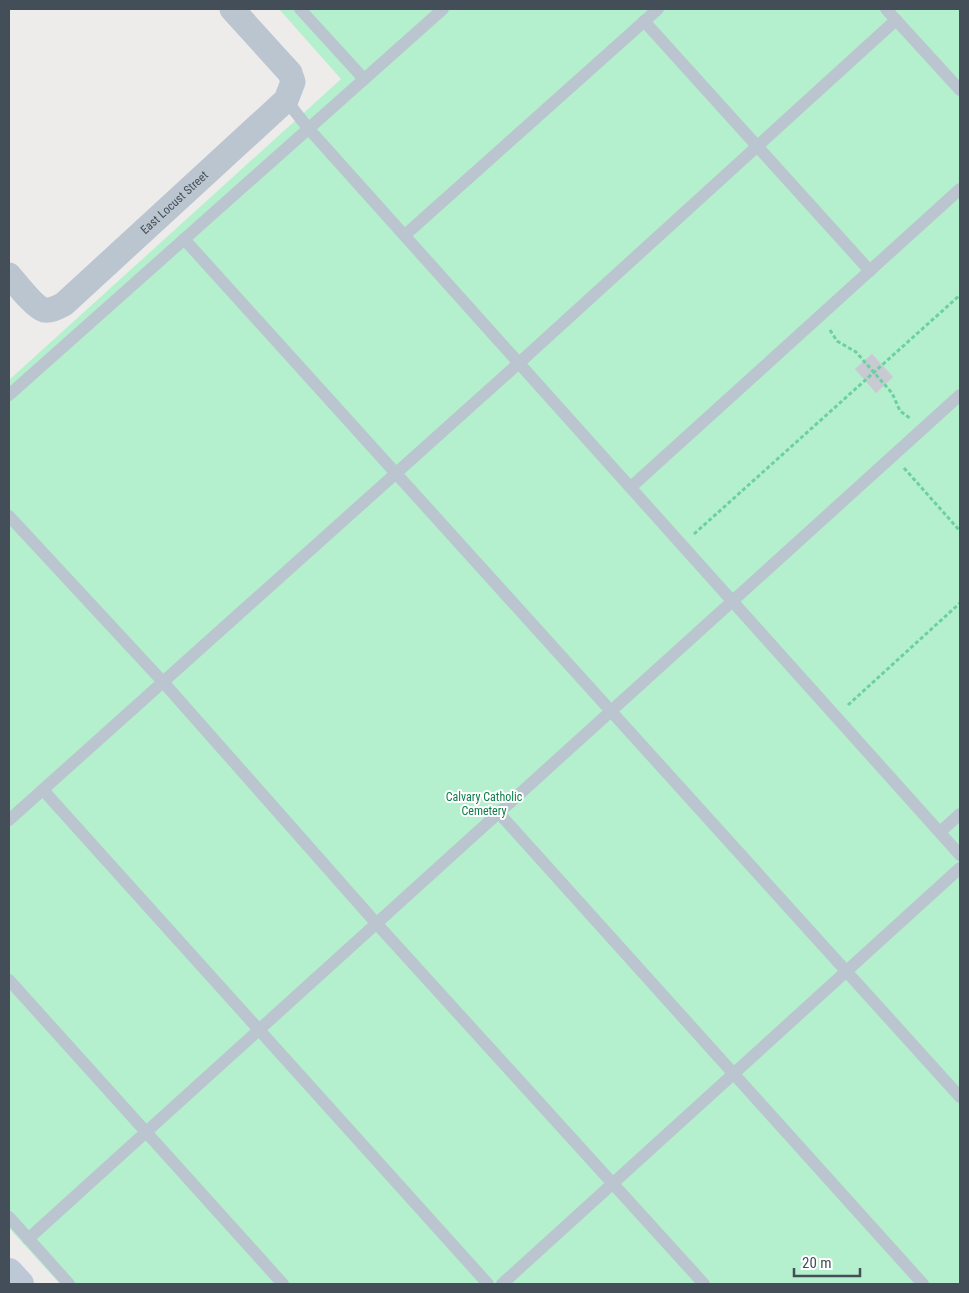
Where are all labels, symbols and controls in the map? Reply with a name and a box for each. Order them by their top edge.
street label: East Locust Street [138,168,211,237]
park label: Calvary Catholic Cemetery [446,790,523,818]
scale bar [794,1246,860,1278]
text: 20 m [802,1254,832,1272]

